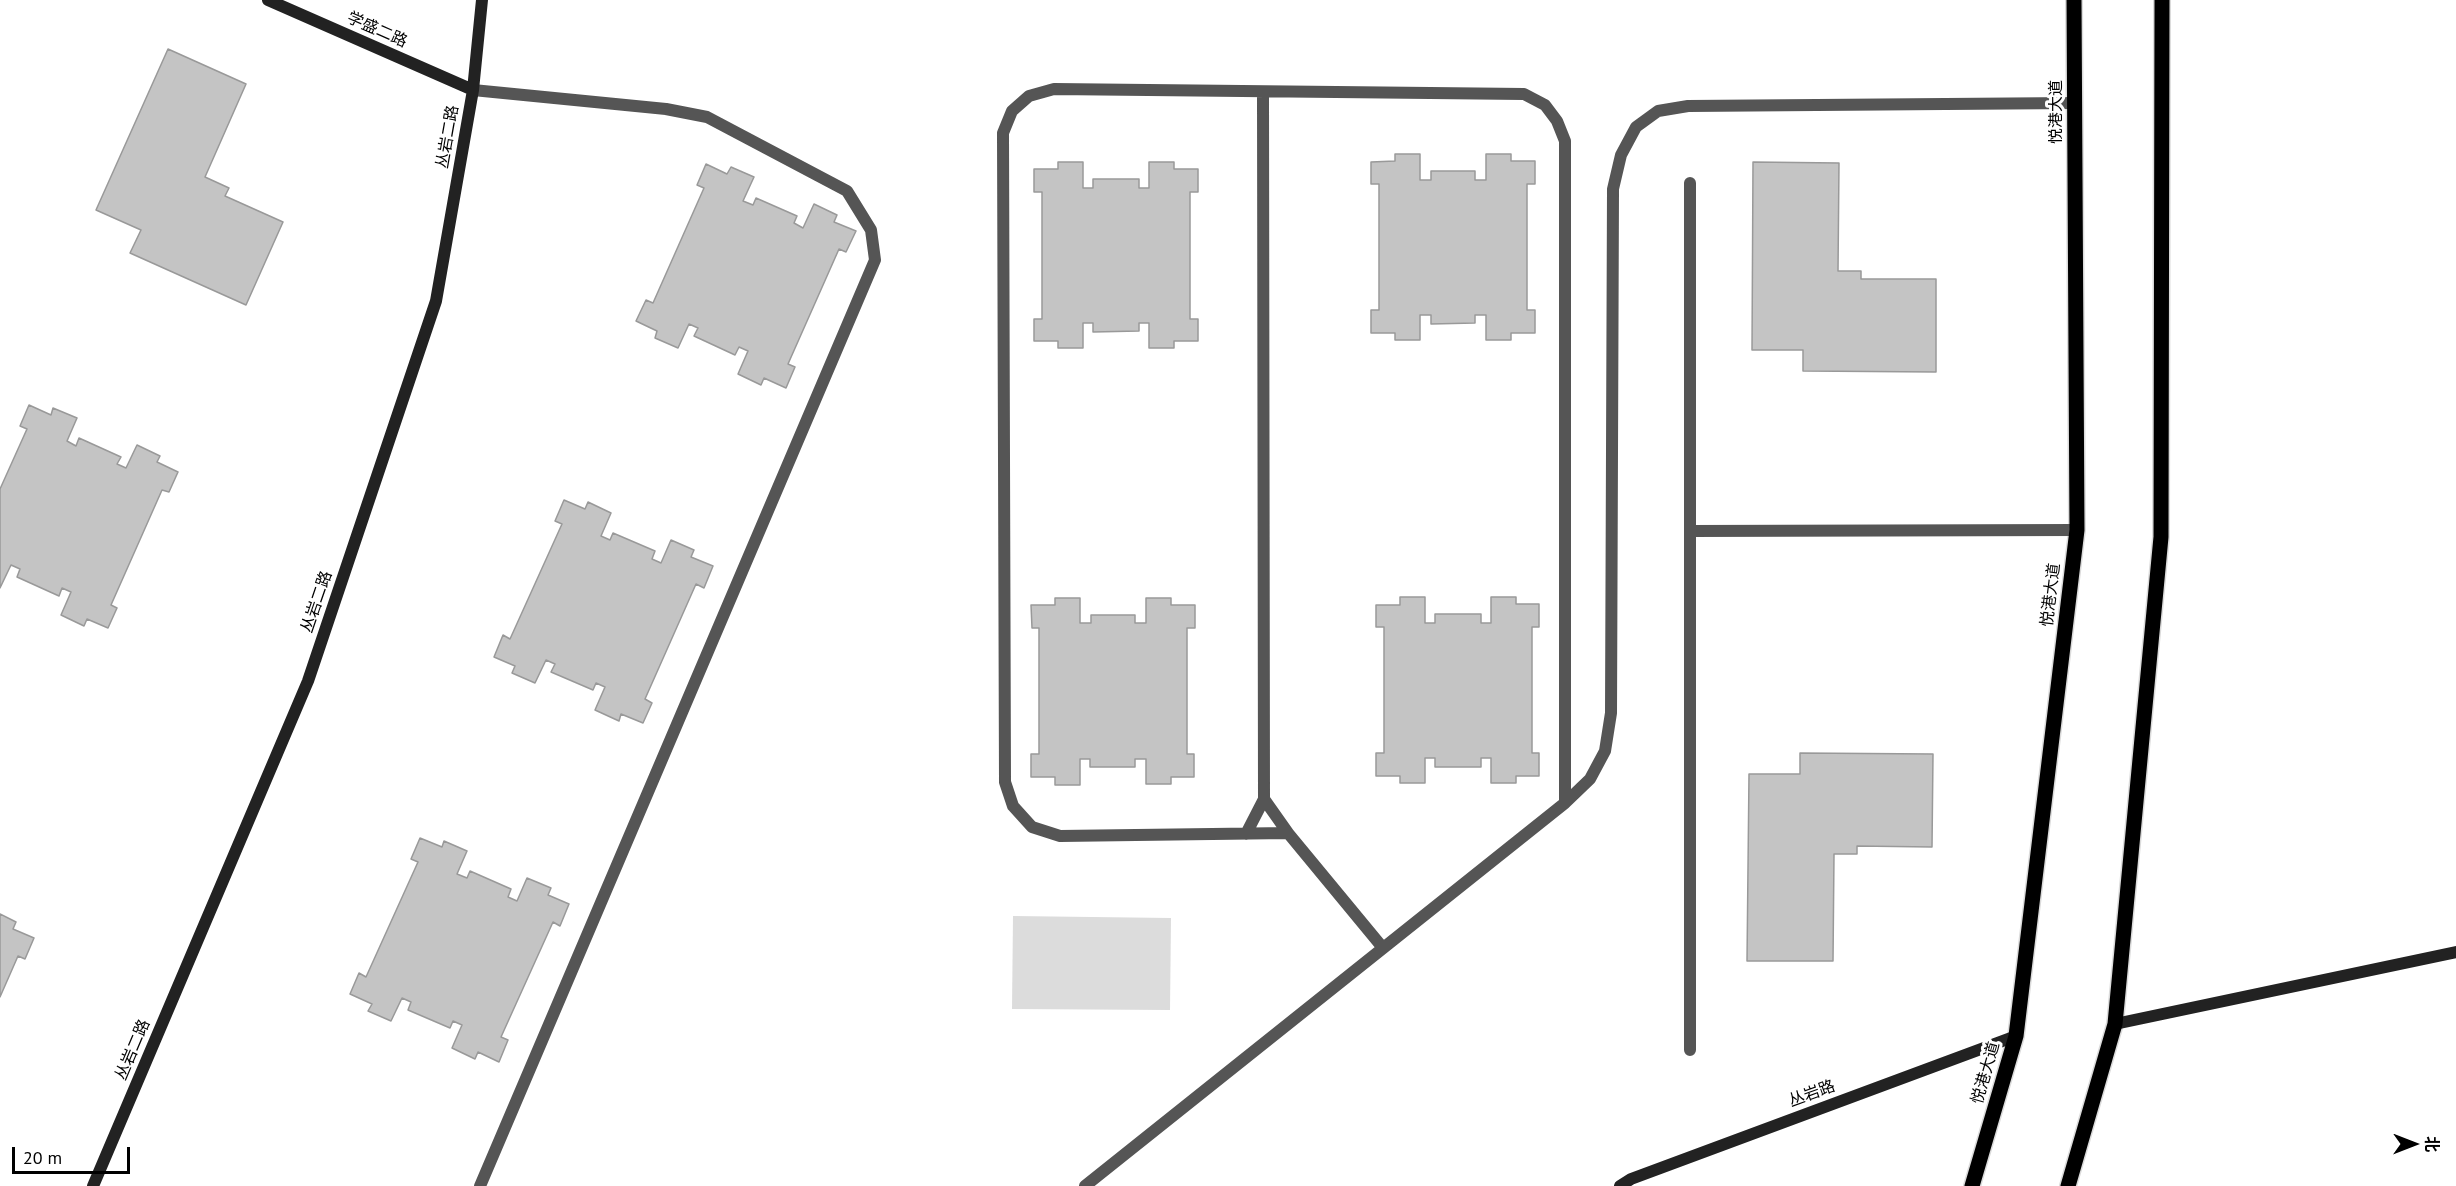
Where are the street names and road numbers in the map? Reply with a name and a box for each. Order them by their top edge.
street label: 学盛二路 [344,8,410,52]
street label: 悦港大道 [2046,80,2066,144]
street label: 丛岩二路 [433,104,463,170]
street label: 悦港大道 [2038,562,2064,628]
street label: 丛岩二路 [298,569,336,635]
street label: 丛岩二路 [112,1017,154,1083]
street label: 悦港大道 [1968,1040,2004,1106]
street label: 丛岩路 [1786,1077,1838,1111]

